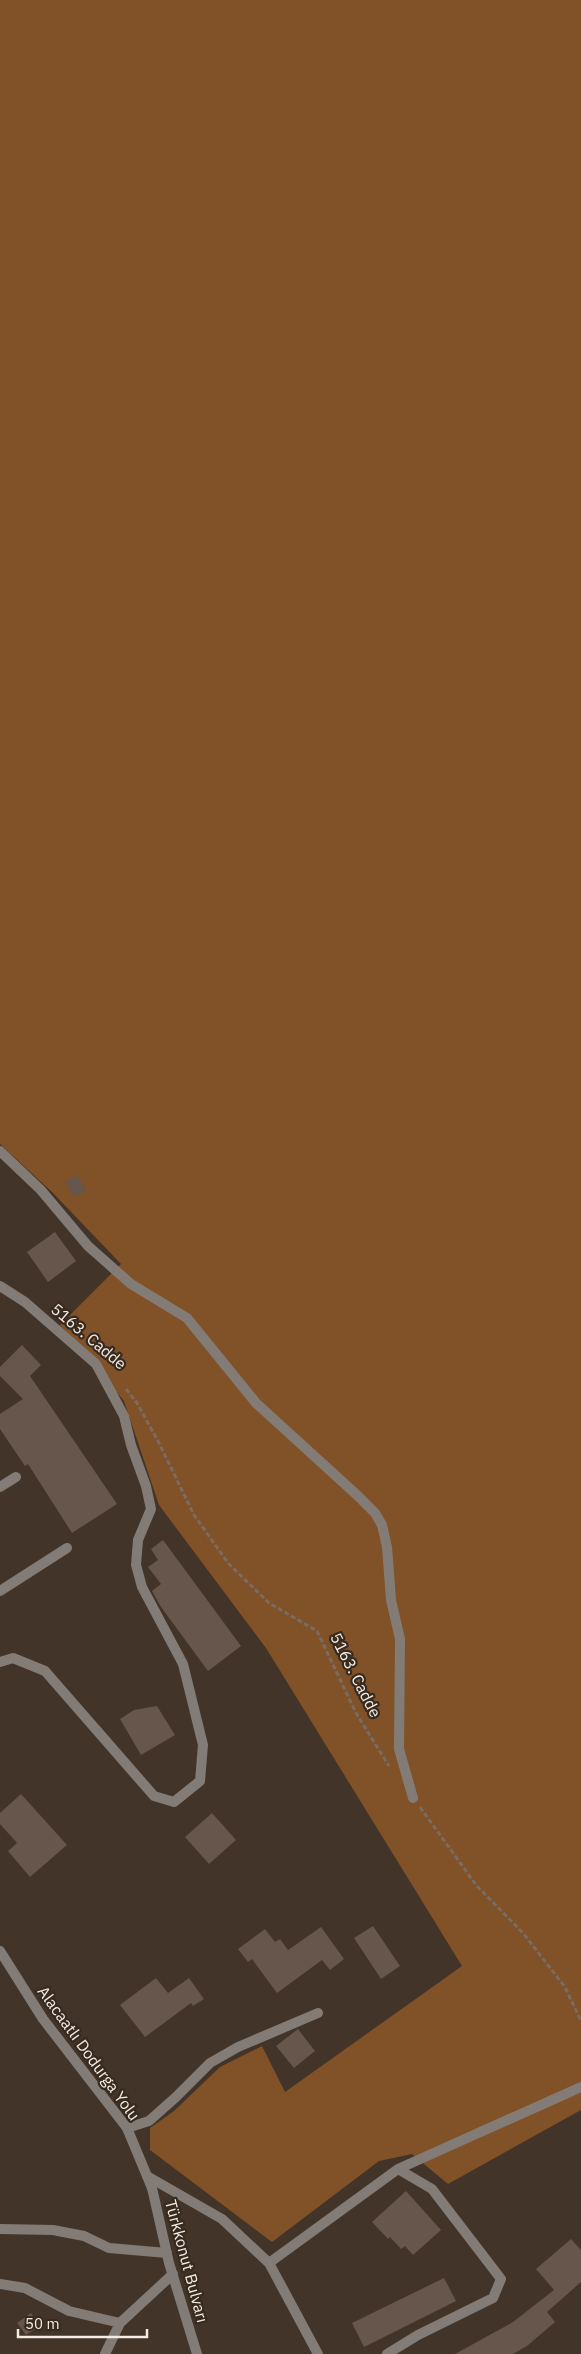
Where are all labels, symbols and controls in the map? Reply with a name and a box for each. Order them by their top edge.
street label: 5163. Cadde [47,1299,131,1373]
street label: 5163. Cadde [326,1629,386,1721]
street label: Alacaatlı Dodurga Yolu [33,1982,145,2124]
street label: Türkkonut Bulvarı [161,2197,213,2325]
scale bar [18,2306,146,2338]
text: 50 m [25,2314,60,2333]

